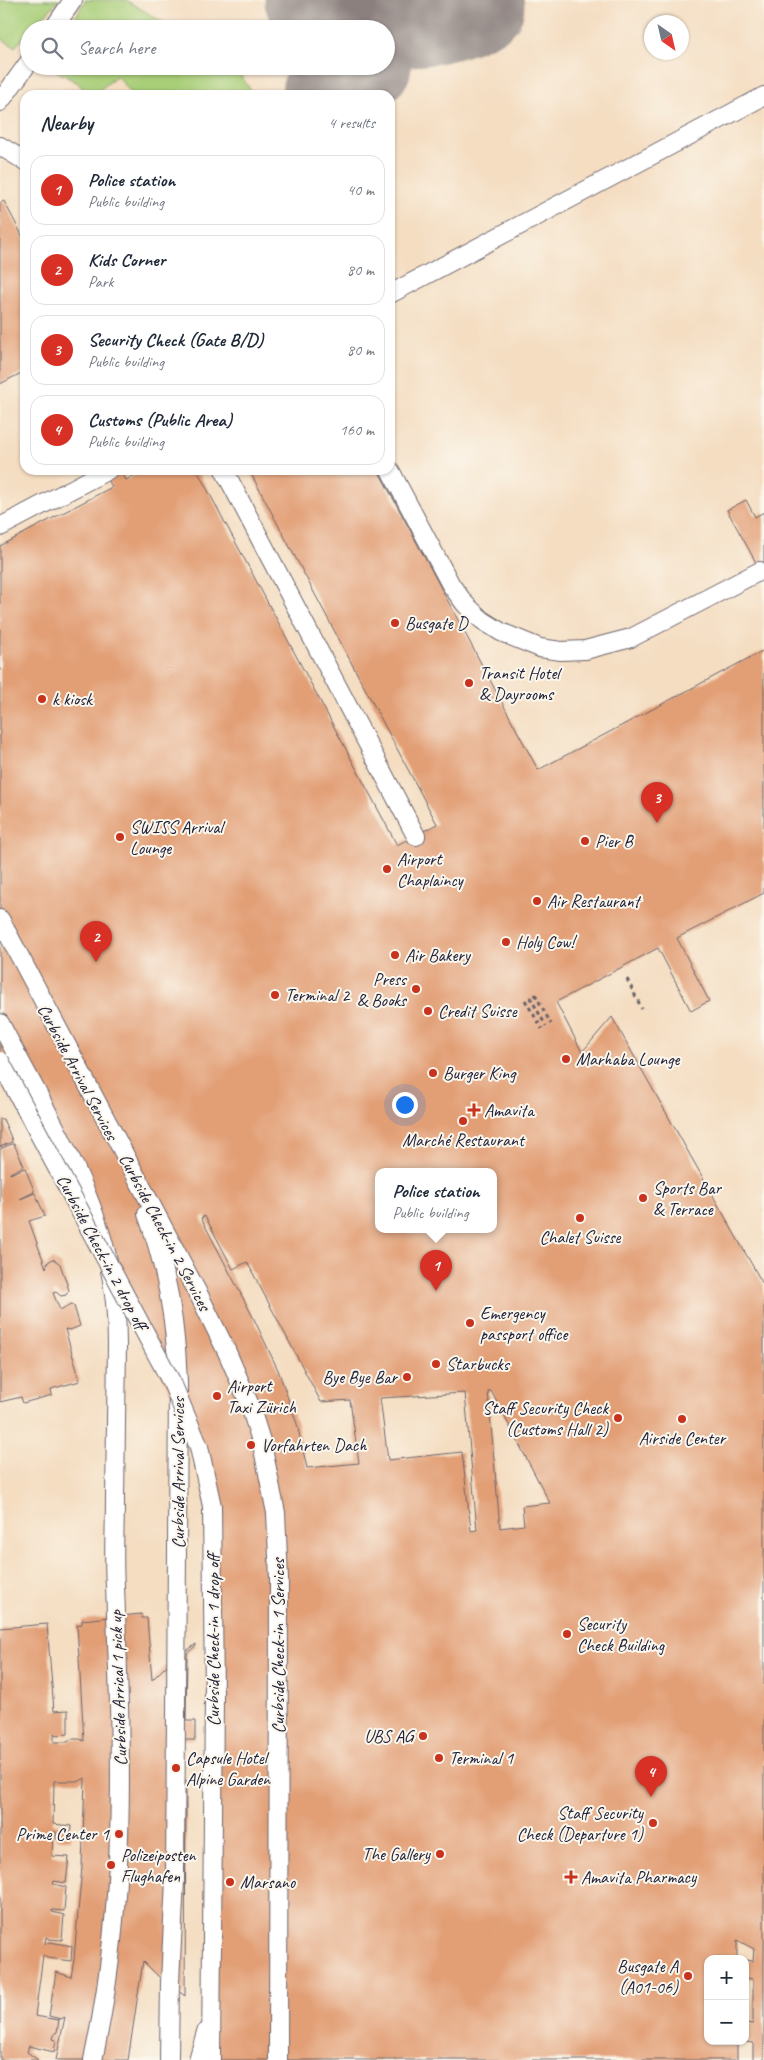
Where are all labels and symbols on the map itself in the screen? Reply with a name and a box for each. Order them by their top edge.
north arrow [644,15,689,60]
place label: Busgate D [405,612,469,634]
marker: Busgate D [389,617,401,629]
place label: Transit Hotel & Dayrooms [479,662,562,705]
marker: Transit Hotel & Dayrooms [463,677,475,689]
place label: k kiosk [52,688,93,710]
marker: k kiosk [36,693,48,705]
pin: 3 [641,782,673,823]
place label: SWISS Arrival Lounge [130,816,225,859]
place label: Pier B [595,830,635,852]
marker: SWISS Arrival Lounge [114,831,126,843]
marker: Pier B [579,835,591,847]
place label: Airport Chaplaincy [397,848,465,891]
marker: Airport Chaplaincy [381,863,393,875]
place label: Air Restaurant [547,890,643,912]
marker: Air Restaurant [531,895,543,907]
pin: 2 [80,921,112,962]
place label: Holy Cow! [516,931,578,953]
marker: Holy Cow! [500,936,512,948]
place label: Air Bakery [405,944,472,966]
marker: Air Bakery [389,949,401,961]
place label: Press & Books [357,968,408,1011]
marker: Press & Books [410,983,422,995]
place label: Terminal 2 [285,984,351,1006]
marker: Terminal 2 [269,989,281,1001]
street label: Curbside Arrival Services [33,1000,124,1146]
place label: Credit Suisse [438,1000,518,1022]
marker: Credit Suisse [422,1005,434,1017]
place label: Marhaba Lounge [576,1048,680,1070]
marker: Marhaba Lounge [560,1053,572,1065]
place label: Burger King [443,1062,517,1084]
marker: Burger King [427,1067,439,1079]
your location [392,1092,418,1118]
place label: Amavita [484,1099,535,1121]
marker: Amavita [468,1104,480,1116]
marker: Marché Restaurant [457,1115,469,1127]
place label: Marché Restaurant [402,1129,526,1151]
street label: Curbside Check-in 2 Services [114,1150,217,1316]
street label: Curbside Check-in 2 drop off [52,1171,154,1337]
place label: Sports Bar & Terrace [653,1177,722,1220]
marker: Sports Bar & Terrace [637,1192,649,1204]
marker: Chalet Suisse [574,1212,586,1224]
place label: Chalet Suisse [540,1226,622,1248]
pin: 1 [420,1250,452,1291]
place label: Emergency passport office [480,1302,568,1345]
marker: Emergency passport office [464,1317,476,1329]
place label: Starbucks [446,1353,511,1375]
marker: Starbucks [430,1358,442,1370]
place label: Bye Bye Bar [322,1366,399,1388]
marker: Bye Bye Bar [401,1371,413,1383]
place label: Airport Taxi Zürich [227,1375,297,1418]
marker: Airport Taxi Zürich [211,1390,223,1402]
street label: Curbside Arrival Services [167,1396,189,1549]
place label: Staff Security Check (Customs Hall 2) [482,1397,609,1440]
marker: Staff Security Check (Customs Hall 2) [612,1412,624,1424]
marker: Airside Center [676,1413,688,1425]
place label: Airside Center [639,1427,727,1449]
place label: Vorfahrten Dach [261,1434,367,1456]
marker: Vorfahrten Dach [245,1439,257,1451]
street label: Curbside Check-in 1 drop off [202,1550,224,1726]
street label: Curbside Check-in 1 Services [267,1557,289,1733]
street label: Curbside Arrical 1 pick up [104,1609,132,1766]
place label: Security Check Building [577,1613,666,1656]
marker: Security Check Building [561,1628,573,1640]
place label: UBS AG [364,1725,416,1747]
marker: UBS AG [417,1730,429,1742]
place label: Capsule Hotel Alpine Garden [186,1747,271,1790]
place label: Terminal 1 [449,1747,514,1769]
marker: Terminal 1 [433,1752,445,1764]
pin: 4 [635,1756,667,1797]
marker: Capsule Hotel Alpine Garden [170,1762,182,1774]
place label: Staff Security Check (Departure 1) [517,1802,645,1845]
marker: Staff Security Check (Departure 1) [647,1817,659,1829]
place label: Prime Center 1 [16,1823,110,1845]
marker: Prime Center 1 [113,1828,125,1840]
place label: The Gallery [362,1843,432,1865]
place label: Polizeiposten Flughafen [121,1844,197,1887]
marker: The Gallery [434,1848,446,1860]
marker: Polizeiposten Flughafen [105,1859,117,1871]
place label: Amavita Pharmacy [581,1866,698,1888]
place label: Marsano [240,1871,297,1893]
marker: Amavita Pharmacy [565,1871,577,1883]
marker: Marsano [224,1876,236,1888]
place label: Busgate A (A01-06) [617,1955,679,1998]
marker: Busgate A (A01-06) [682,1970,694,1982]

